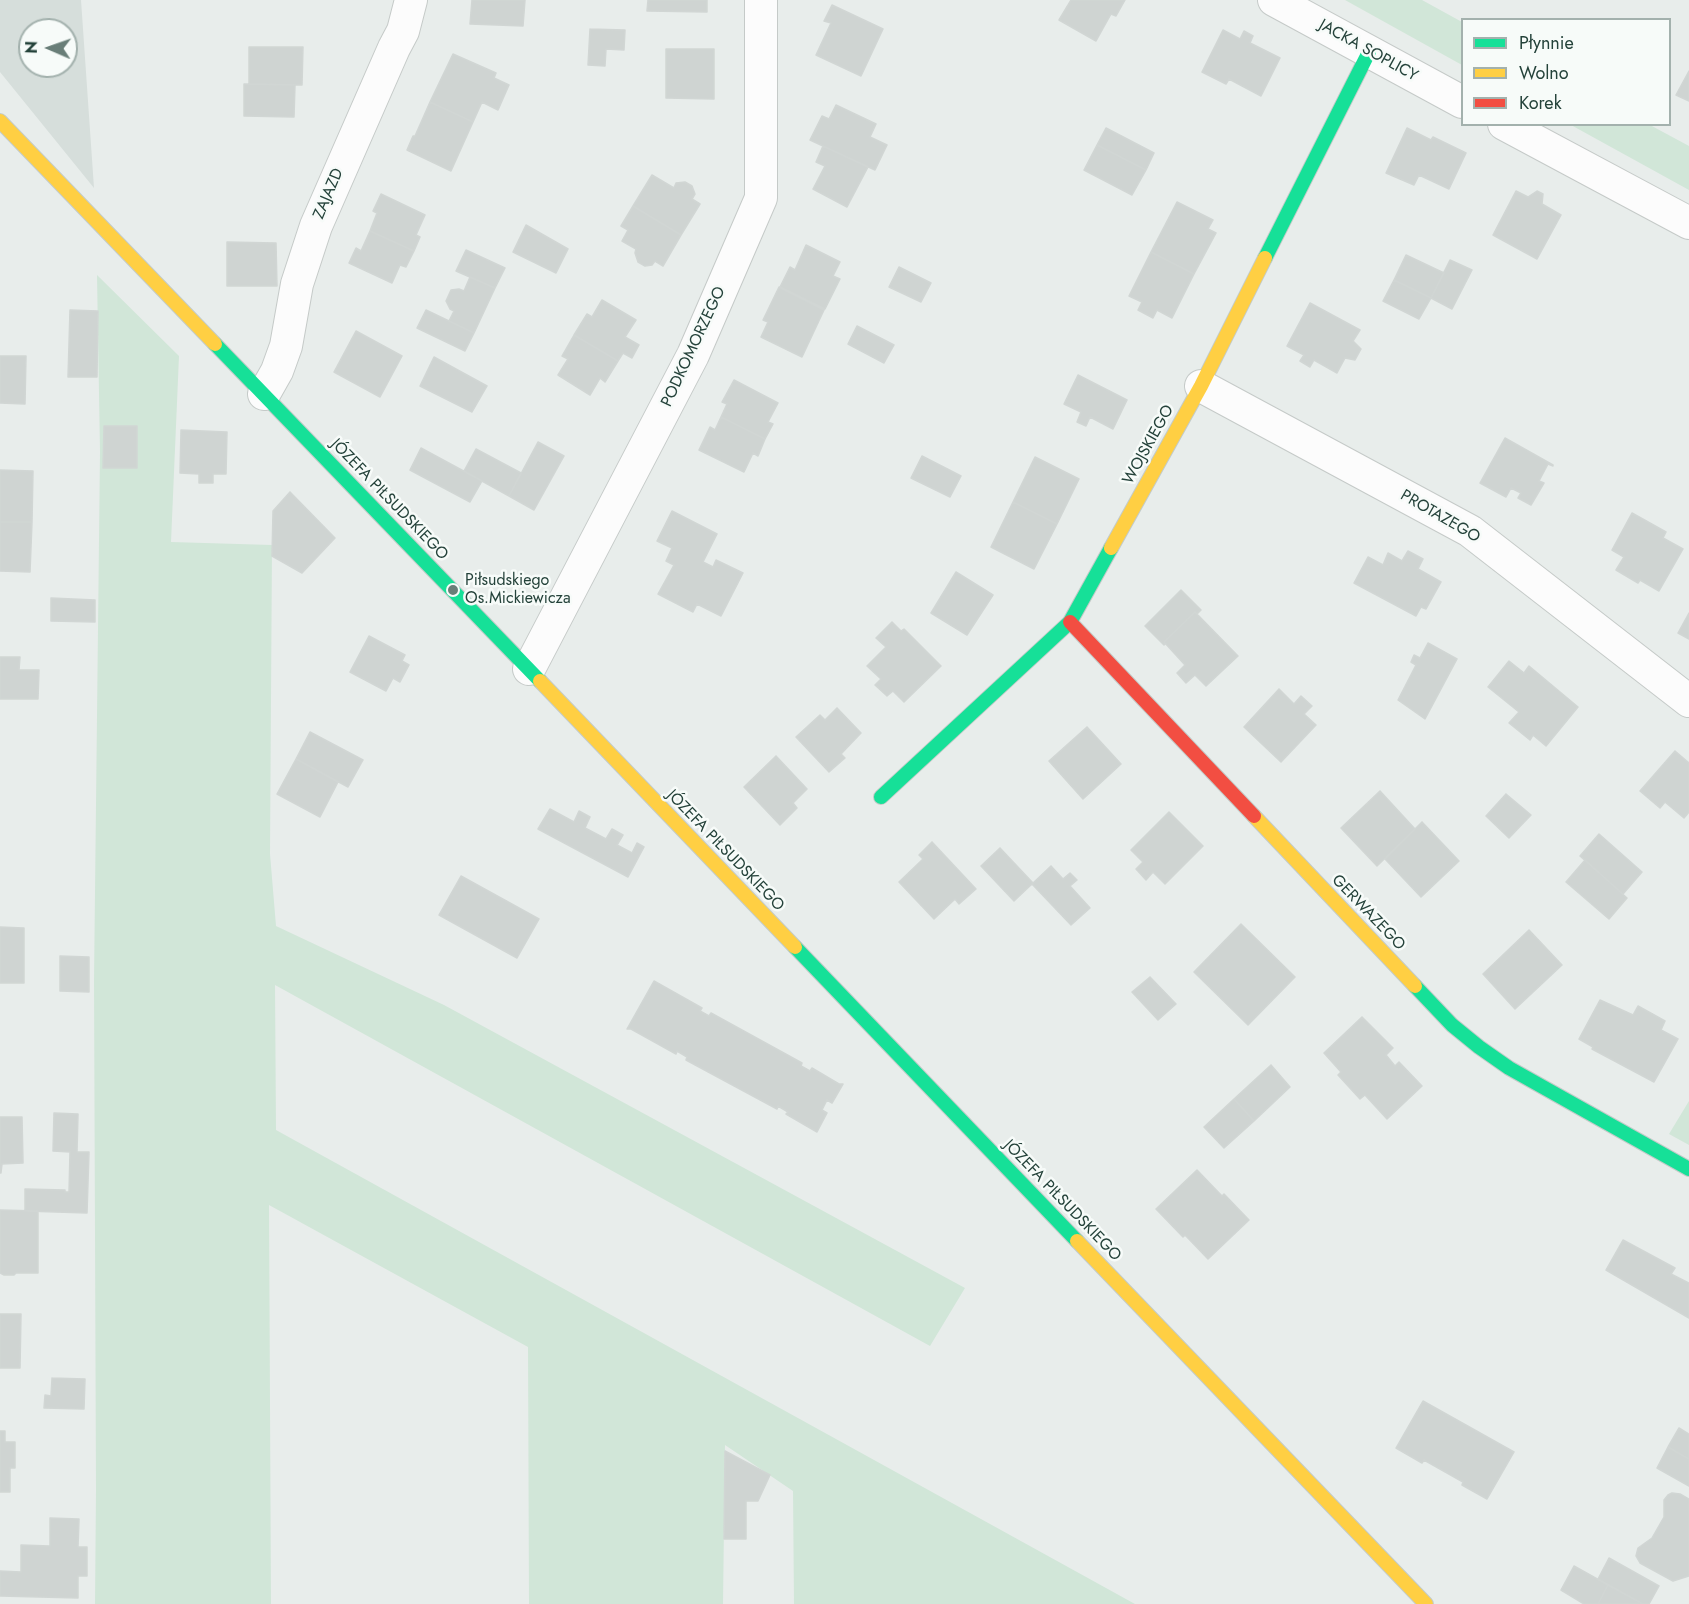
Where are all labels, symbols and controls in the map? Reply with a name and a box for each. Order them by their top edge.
street label: JACKA SOPLICY [1315,16,1421,86]
north arrow [18,18,78,78]
legend [1461,18,1671,126]
text: Płynnie [1519,30,1574,56]
text: N [20,41,43,54]
text: Wolno [1519,60,1569,86]
text: Korek [1519,90,1562,116]
street label: ZAJAZD [310,166,348,222]
street label: PODKOMORZEGO [658,284,730,410]
street label: WOJSKIEGO [1119,402,1179,488]
street label: JÓZEFA PIŁSUDSKIEGO [326,435,452,565]
street label: PROTAZEGO [1397,486,1483,548]
place label: Piłsudskiego Os.Mickiewicza [465,571,571,609]
marker: Piłsudskiego Os.Mickiewicza [446,583,460,597]
street label: JÓZEFA PIŁSUDSKIEGO [662,786,788,916]
street label: GERWAZEGO [1327,871,1409,955]
street label: JÓZEFA PIŁSUDSKIEGO [999,1136,1125,1266]

